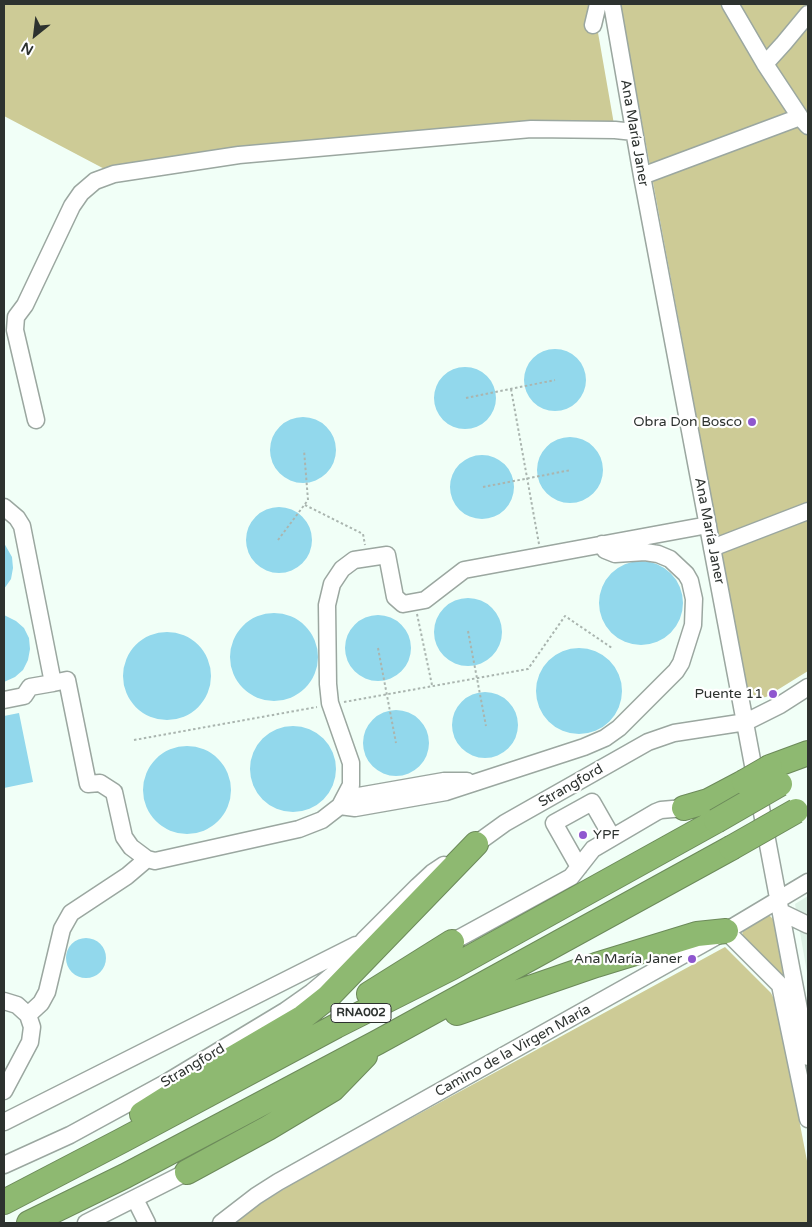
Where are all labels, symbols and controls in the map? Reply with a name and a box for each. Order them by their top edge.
north arrow [10,10,60,60]
text: N [18,38,37,59]
street label: Ana María Janer [616,78,652,188]
place label: Obra Don Bosco [633,414,742,430]
marker: Obra Don Bosco [746,416,758,428]
street label: Ana María Janer [690,476,728,586]
place label: Puente 11 [694,686,763,702]
marker: Puente 11 [767,688,779,700]
street label: Strangford [536,761,606,811]
place label: YPF [593,827,620,843]
marker: YPF [577,829,589,841]
place label: Ana María Janer [574,951,682,967]
marker: Ana María Janer [686,953,698,965]
street label: Camino de la Virgen María [432,1001,594,1101]
road number: RNA002 [331,1004,391,1022]
street label: Strangford [158,1040,228,1092]

